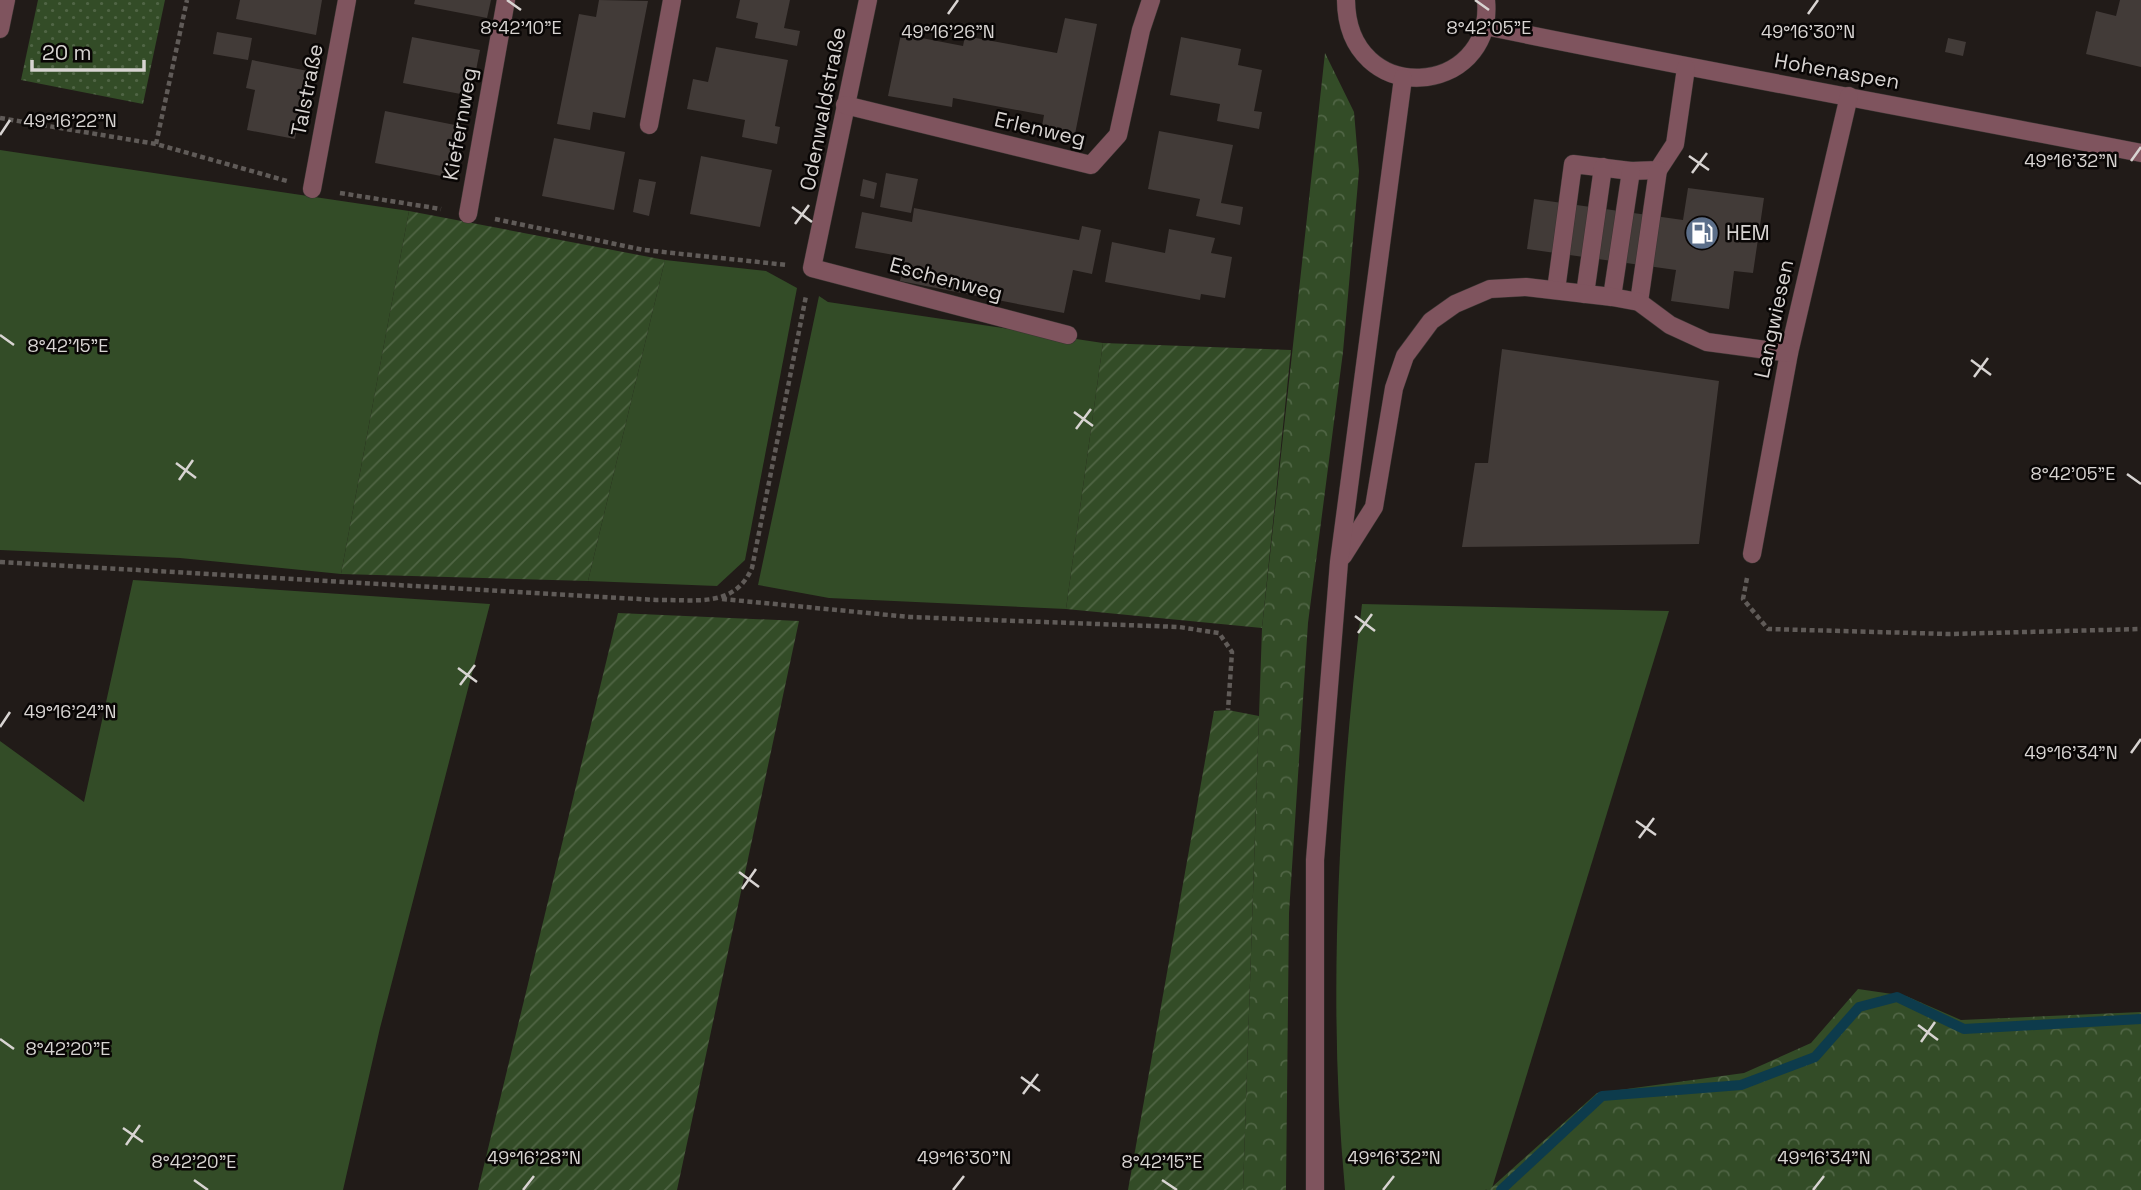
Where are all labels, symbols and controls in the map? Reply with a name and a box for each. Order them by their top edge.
text: 8°42'10"E [480,16,562,39]
text: 8°42'05"E [1447,16,1531,39]
text: 49°16'26"N [901,20,995,43]
text: 49°16'30"N [1761,20,1855,43]
street label: Odenwaldstraße [793,25,852,193]
scale bar [32,28,144,72]
text: 20 m [42,39,92,66]
street label: Talstraße [284,41,329,138]
street label: Hohenaspen [1772,46,1902,95]
street label: Kiefernweg [436,65,483,183]
street label: Erlenweg [992,105,1088,152]
text: 49°16'22"N [23,109,117,132]
text: 49°16'32"N [2024,149,2118,172]
fuel station icon: HEM [1683,214,1721,252]
place label: HEM [1726,219,1770,246]
street label: Eschenweg [887,250,1006,307]
street label: Langwiesen [1748,257,1799,381]
text: 8°42'15"E [28,334,108,357]
text: 8°42'05"E [2031,462,2115,485]
text: 49°16'24"N [24,700,116,723]
text: 49°16'34"N [2024,741,2118,764]
text: 8°42'20"E [26,1037,110,1060]
text: 49°16'28"N [487,1146,581,1169]
text: 49°16'30"N [917,1146,1011,1169]
text: 49°16'32"N [1347,1146,1441,1169]
text: 49°16'34"N [1777,1146,1871,1169]
text: 8°42'20"E [152,1150,236,1173]
text: 8°42'15"E [1122,1150,1202,1173]

